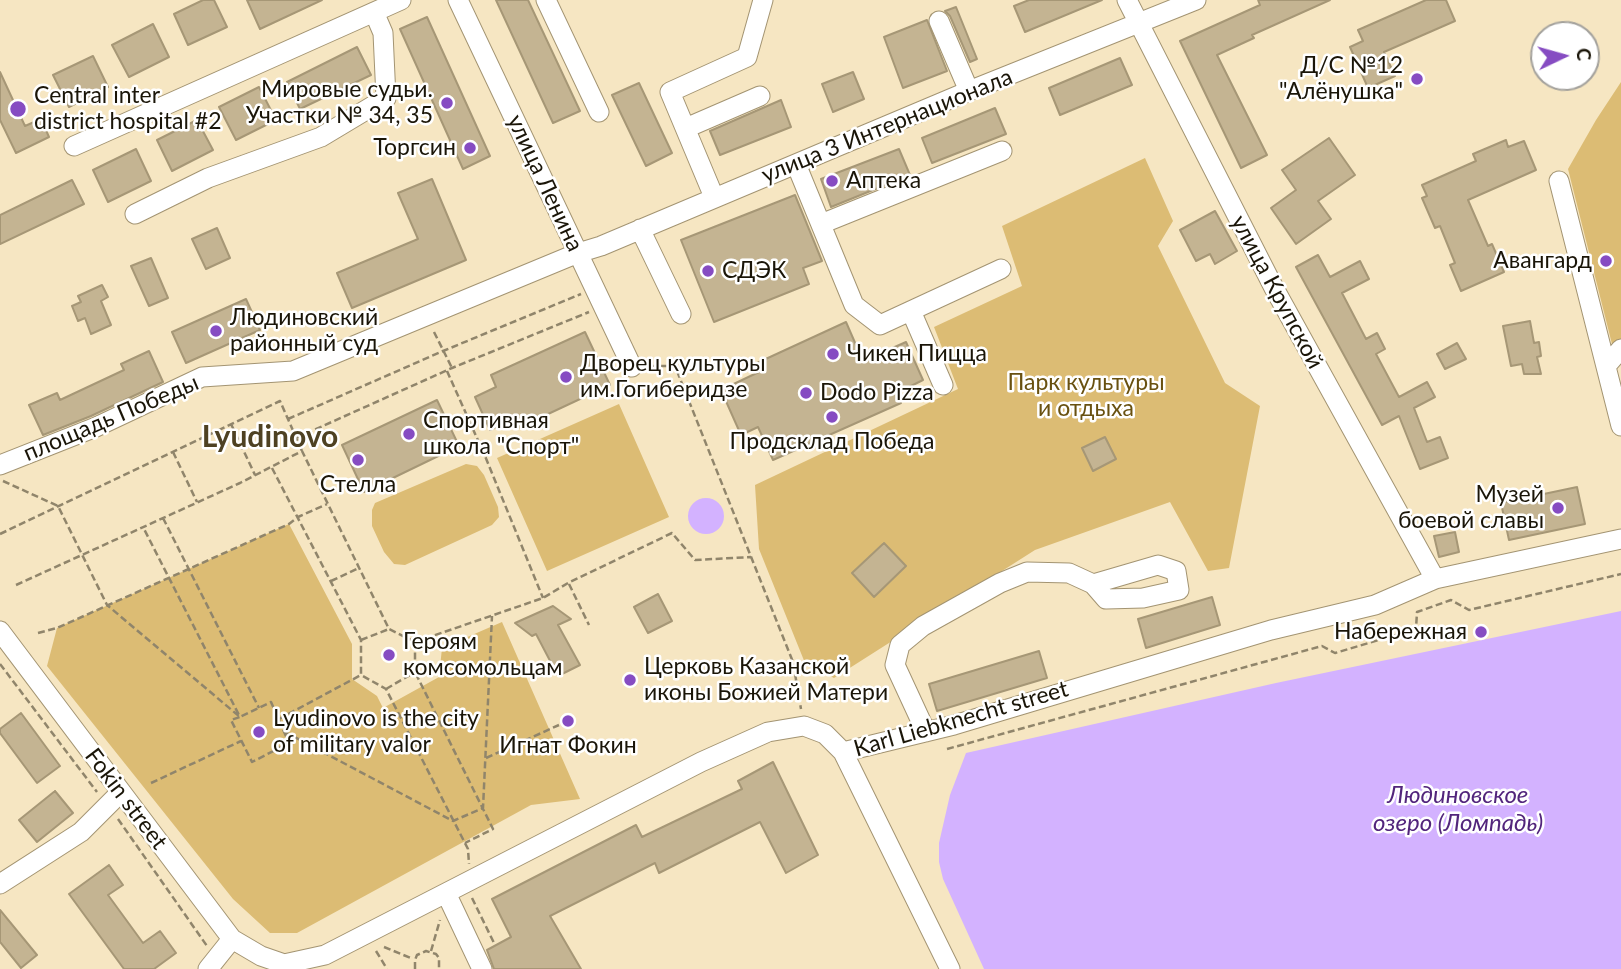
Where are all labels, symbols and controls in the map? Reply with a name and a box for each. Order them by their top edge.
north arrow [1530,21,1600,91]
text: С [1572,47,1596,62]
place label: Д/С №12 "Алёнушка" [1279,52,1403,106]
street label: улица 3 Интернационала [757,63,1017,189]
marker: Д/С №12 "Алёнушка" [1409,71,1425,87]
place label: Мировые судьи. Участки № 34, 35 [246,76,433,130]
place label: Central inter district hospital #2 [34,82,222,136]
marker: Мировые судьи. Участки № 34, 35 [439,95,455,111]
marker: Central inter district hospital #2 [8,99,28,119]
street label: улица Ленина [501,110,589,256]
place label: Торгсин [373,134,456,162]
marker: Торгсин [462,140,478,156]
place label: Аптека [846,167,921,195]
marker: Аптека [824,173,840,189]
street label: улица Крупской [1225,210,1329,374]
place label: Авангард [1493,247,1592,275]
marker: Авангард [1598,253,1614,269]
place label: СДЭК [722,257,786,285]
marker: СДЭК [700,263,716,279]
place label: Людиновский районный суд [230,304,378,358]
marker: Людиновский районный суд [208,323,224,339]
place label: Чикен Пицца [847,340,987,368]
marker: Чикен Пицца [825,346,841,362]
place label: Дворец культуры им.Гогиберидзе [580,350,766,404]
street label: площадь Победы [19,369,203,467]
marker: Дворец культуры им.Гогиберидзе [558,369,574,385]
park label: Парк культуры и отдыха [1007,369,1165,423]
place label: Dodo Pizza [820,379,934,407]
marker: Dodo Pizza [798,385,814,401]
place label: Спортивная школа "Спорт" [423,407,579,461]
marker: Продсклад Победа [824,409,840,425]
district label: Lyudinovo [202,419,338,455]
marker: Спортивная школа "Спорт" [401,426,417,442]
place label: Продсклад Победа [730,428,934,456]
marker: Стелла [350,452,366,468]
place label: Стелла [320,471,396,499]
place label: Музей боевой славы [1398,481,1544,535]
marker: Музей боевой славы [1550,500,1566,516]
place label: Набережная [1334,618,1467,646]
marker: Набережная [1473,624,1489,640]
place label: Героям комсомольцам [403,628,562,682]
marker: Героям комсомольцам [381,647,397,663]
place label: Церковь Казанской иконы Божией Матери [644,653,888,707]
marker: Церковь Казанской иконы Божией Матери [622,672,638,688]
street label: Karl Liebknecht street [851,675,1071,763]
place label: Lyudinovo is the city of military valor [273,705,479,759]
marker: Игнат Фокин [560,713,576,729]
marker: Lyudinovo is the city of military valor [251,724,267,740]
place label: Игнат Фокин [499,732,637,760]
street label: Fokin street [79,743,173,855]
water label: Людиновское озеро (Ломпадь) [1373,781,1543,837]

